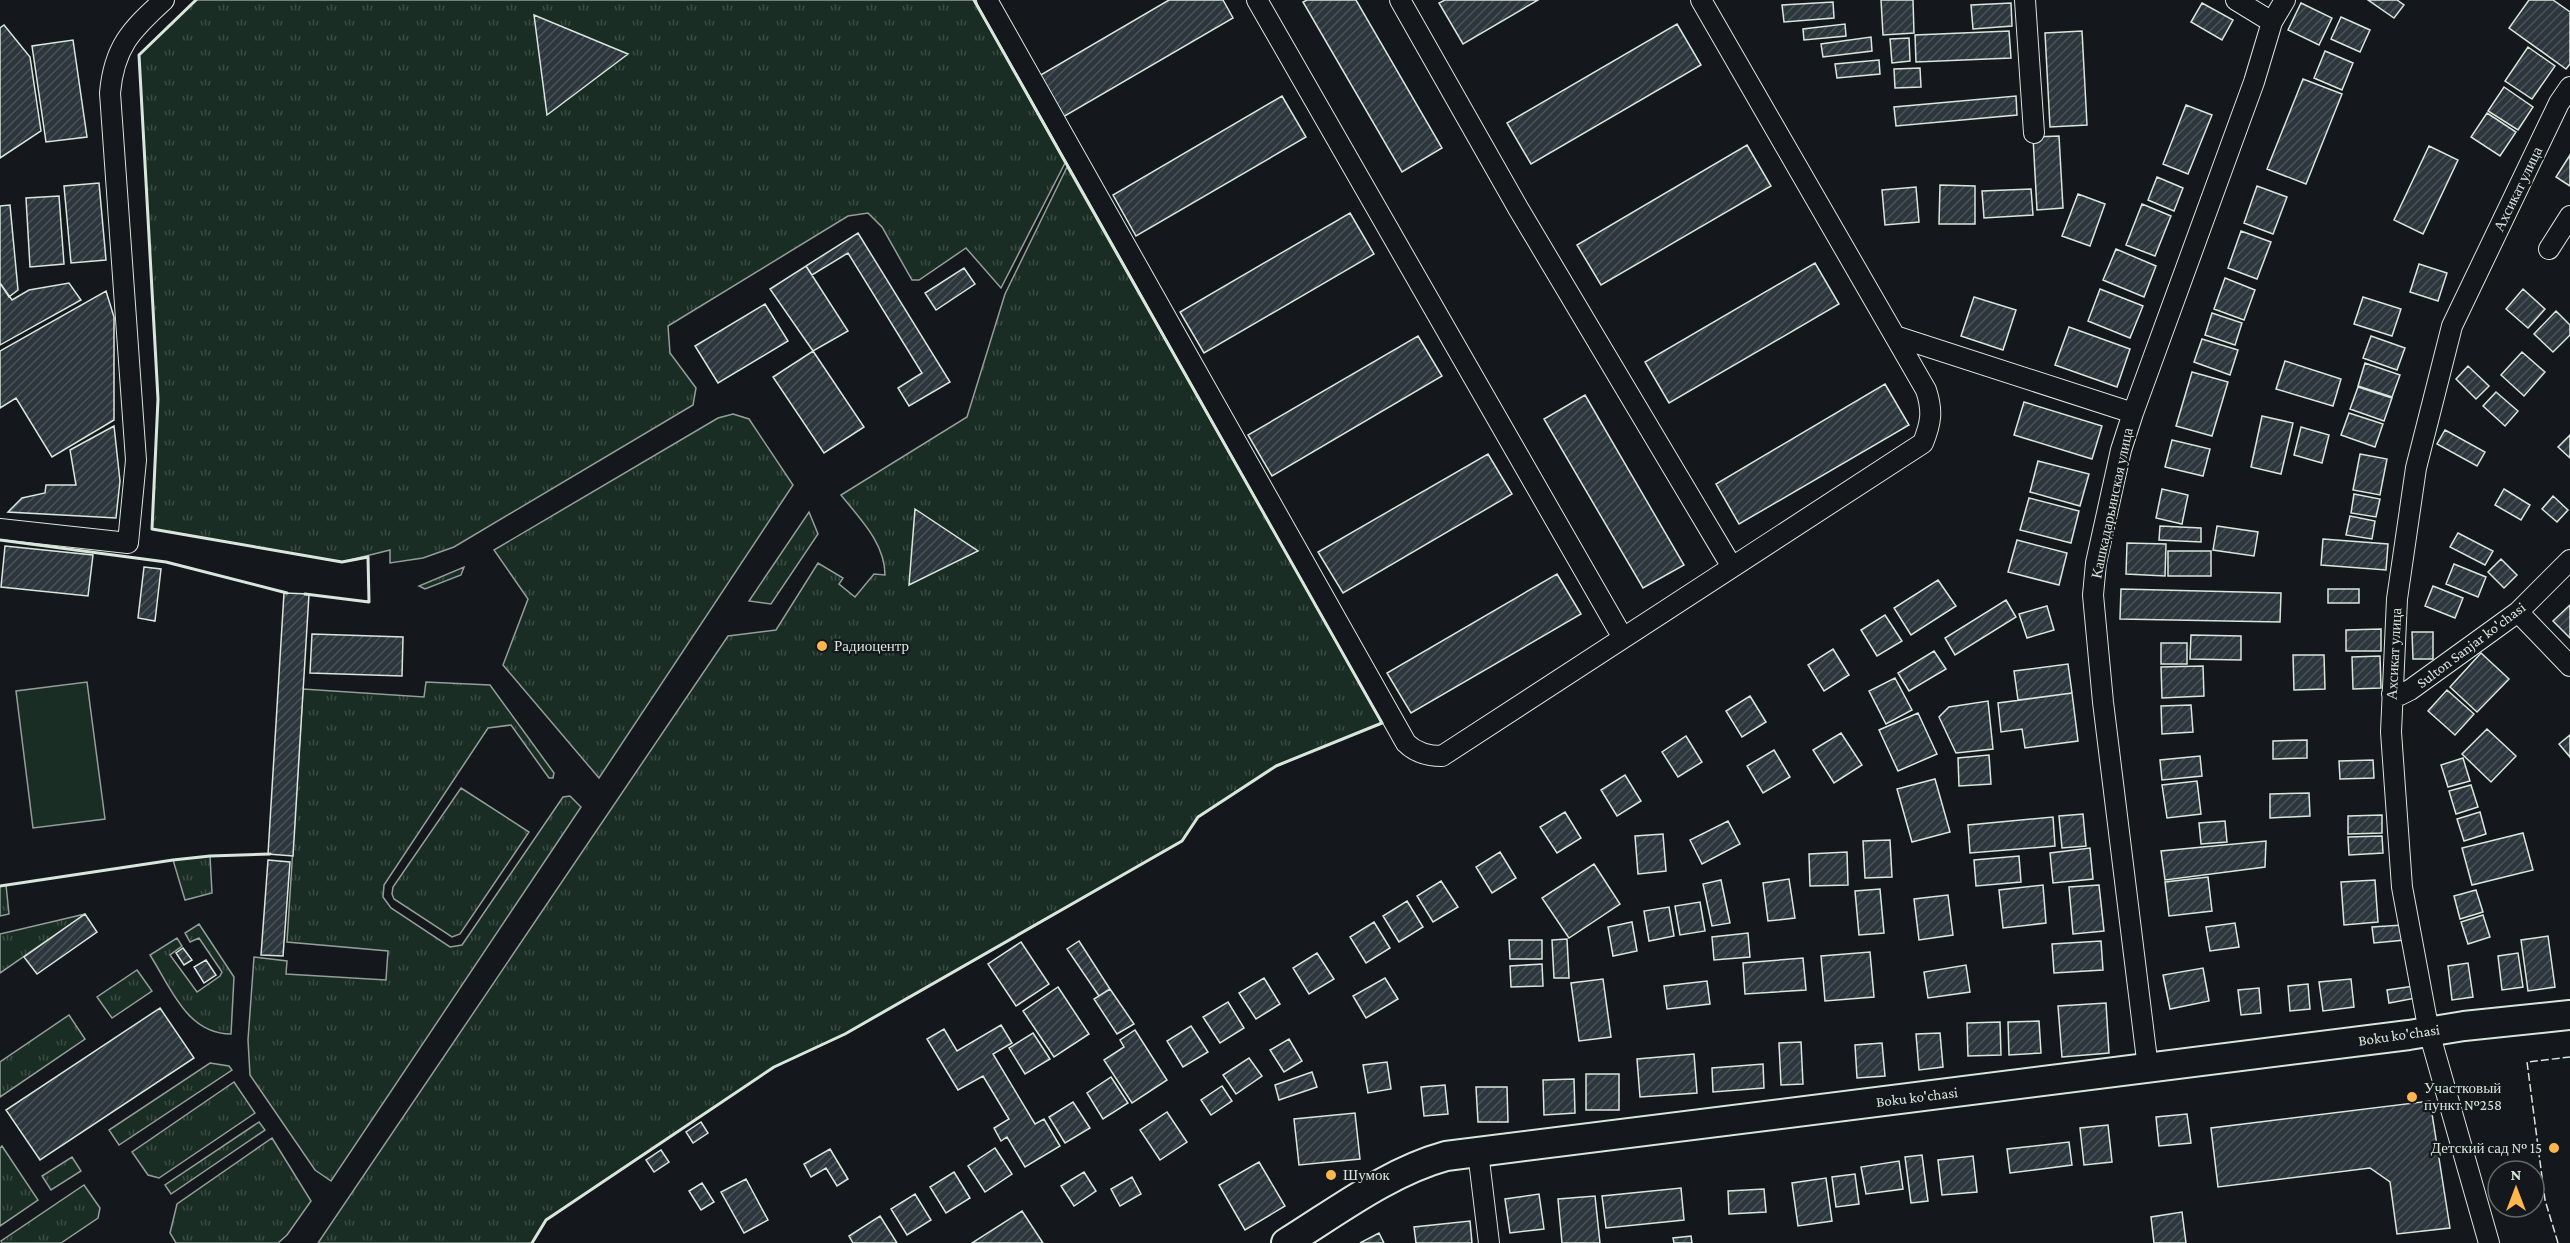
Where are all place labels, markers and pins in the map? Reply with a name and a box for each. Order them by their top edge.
place label: Радиоцентр [834,638,909,654]
marker: Радиоцентр [815,639,829,653]
place label: Участковый пункт №258 [2424,1080,2502,1113]
marker: Участковый пункт №258 [2405,1090,2419,1104]
place label: Детский сад № 15 [2431,1140,2542,1156]
marker: Детский сад № 15 [2547,1141,2561,1155]
place label: Шумок [1343,1167,1390,1183]
marker: Шумок [1324,1168,1338,1182]

